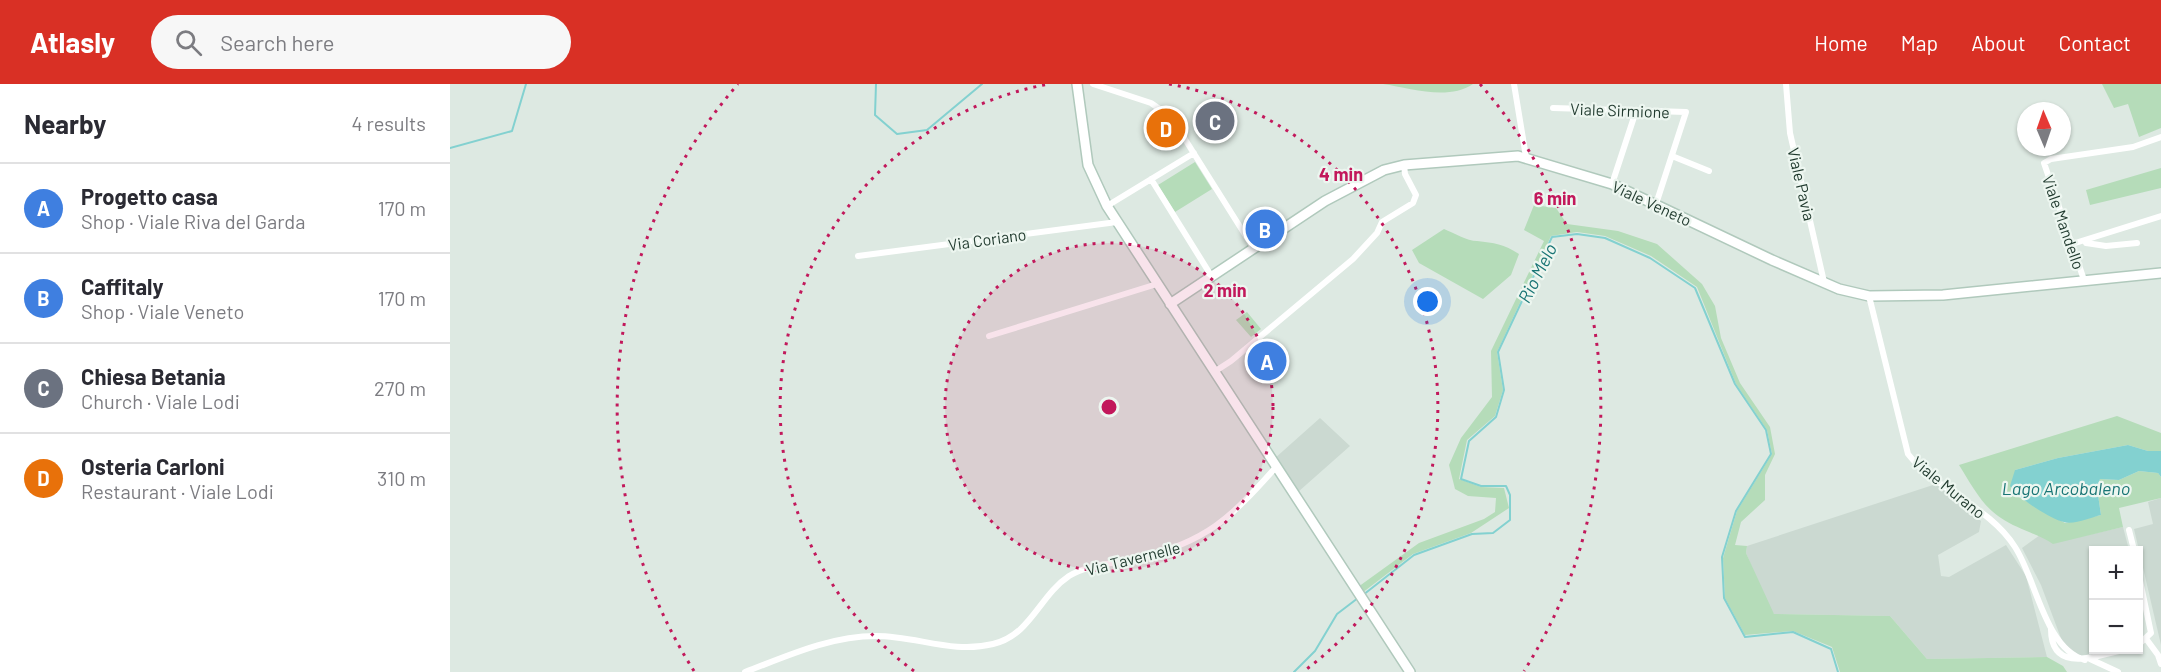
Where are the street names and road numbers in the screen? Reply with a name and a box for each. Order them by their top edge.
street label: Viale Sirmione [1570,99,1670,121]
street label: Viale Pavia [1784,146,1820,222]
street label: Viale Mandello [2039,172,2089,272]
street label: Viale Veneto [1609,176,1695,230]
street label: Via Coriano [947,224,1027,254]
street label: Viale Murano [1909,452,1989,522]
street label: Via Tavernelle [1084,537,1182,579]

